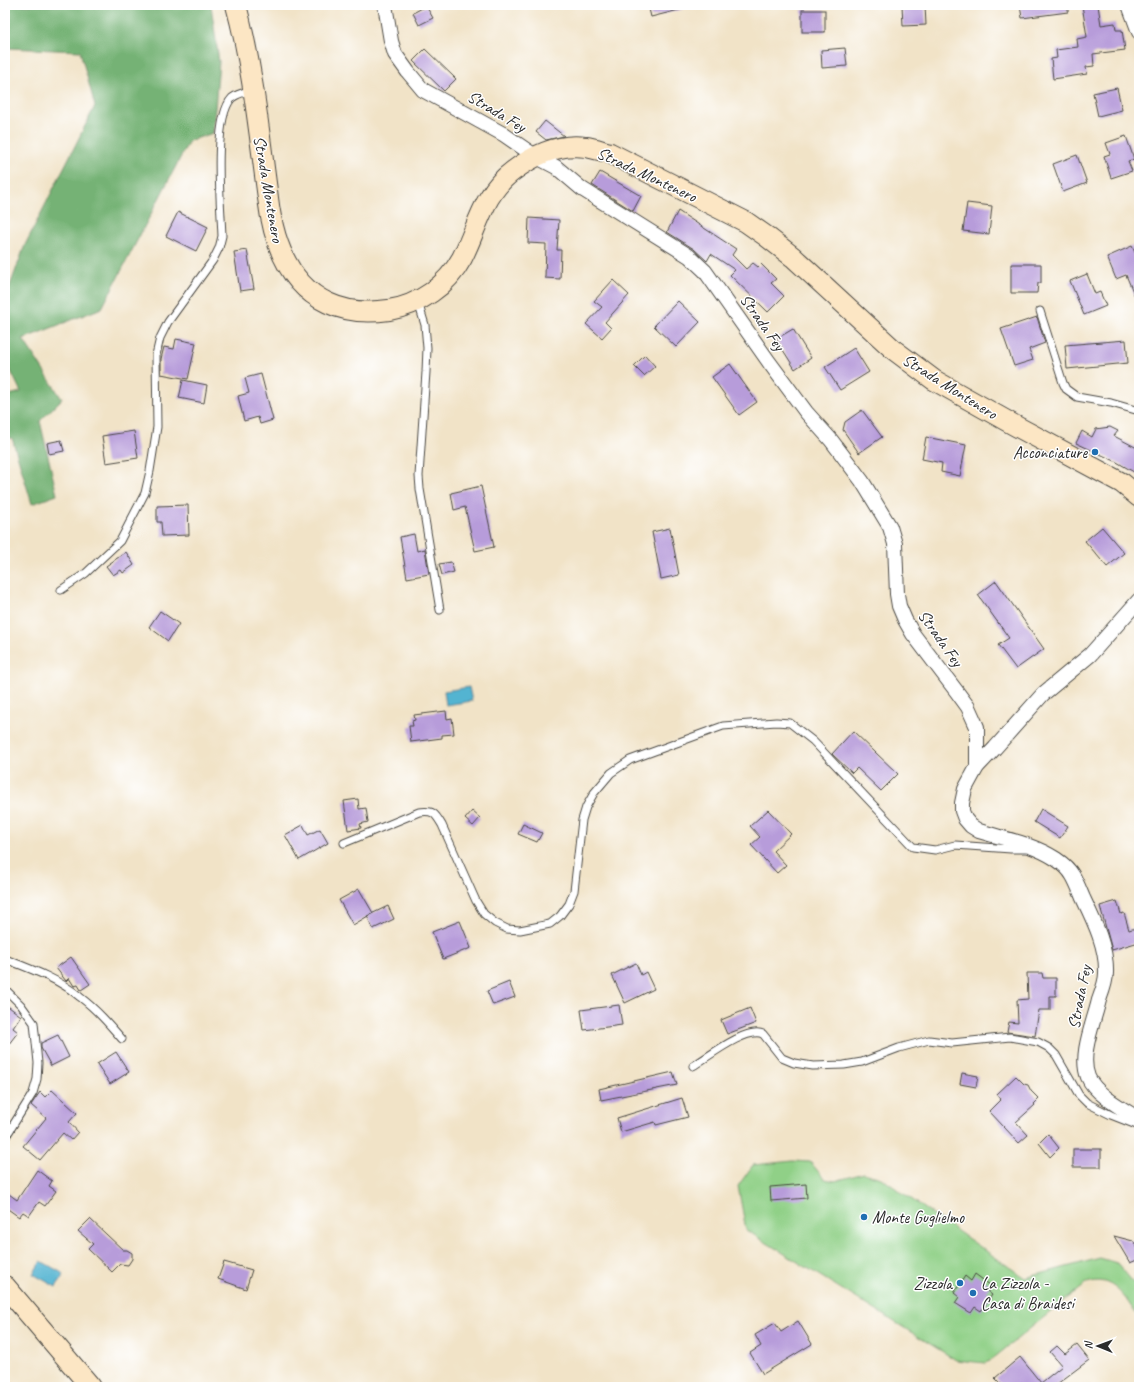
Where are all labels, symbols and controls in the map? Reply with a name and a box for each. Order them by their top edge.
street label: Strada Fey [464,86,531,138]
street label: Strada Montenero [249,134,288,245]
street label: Strada Montenero [594,142,701,207]
street label: Strada Fey [736,290,790,356]
street label: Strada Montenero [898,349,1002,424]
place label: Acconciature [1013,442,1088,463]
marker: Acconciature [1090,447,1100,457]
street label: Strada Fey [914,606,968,672]
street label: Strada Fey [1063,962,1096,1031]
place label: Monte Guglielmo [872,1207,965,1228]
marker: Monte Guglielmo [859,1212,869,1222]
place label: Zizzola [913,1273,954,1294]
place label: La Zizzola - Casa di Braidesi [981,1273,1076,1314]
marker: Zizzola [955,1278,965,1288]
marker: La Zizzola - Casa di Braidesi [968,1288,978,1298]
north arrow [1078,1326,1118,1366]
text: N [1081,1340,1095,1349]

